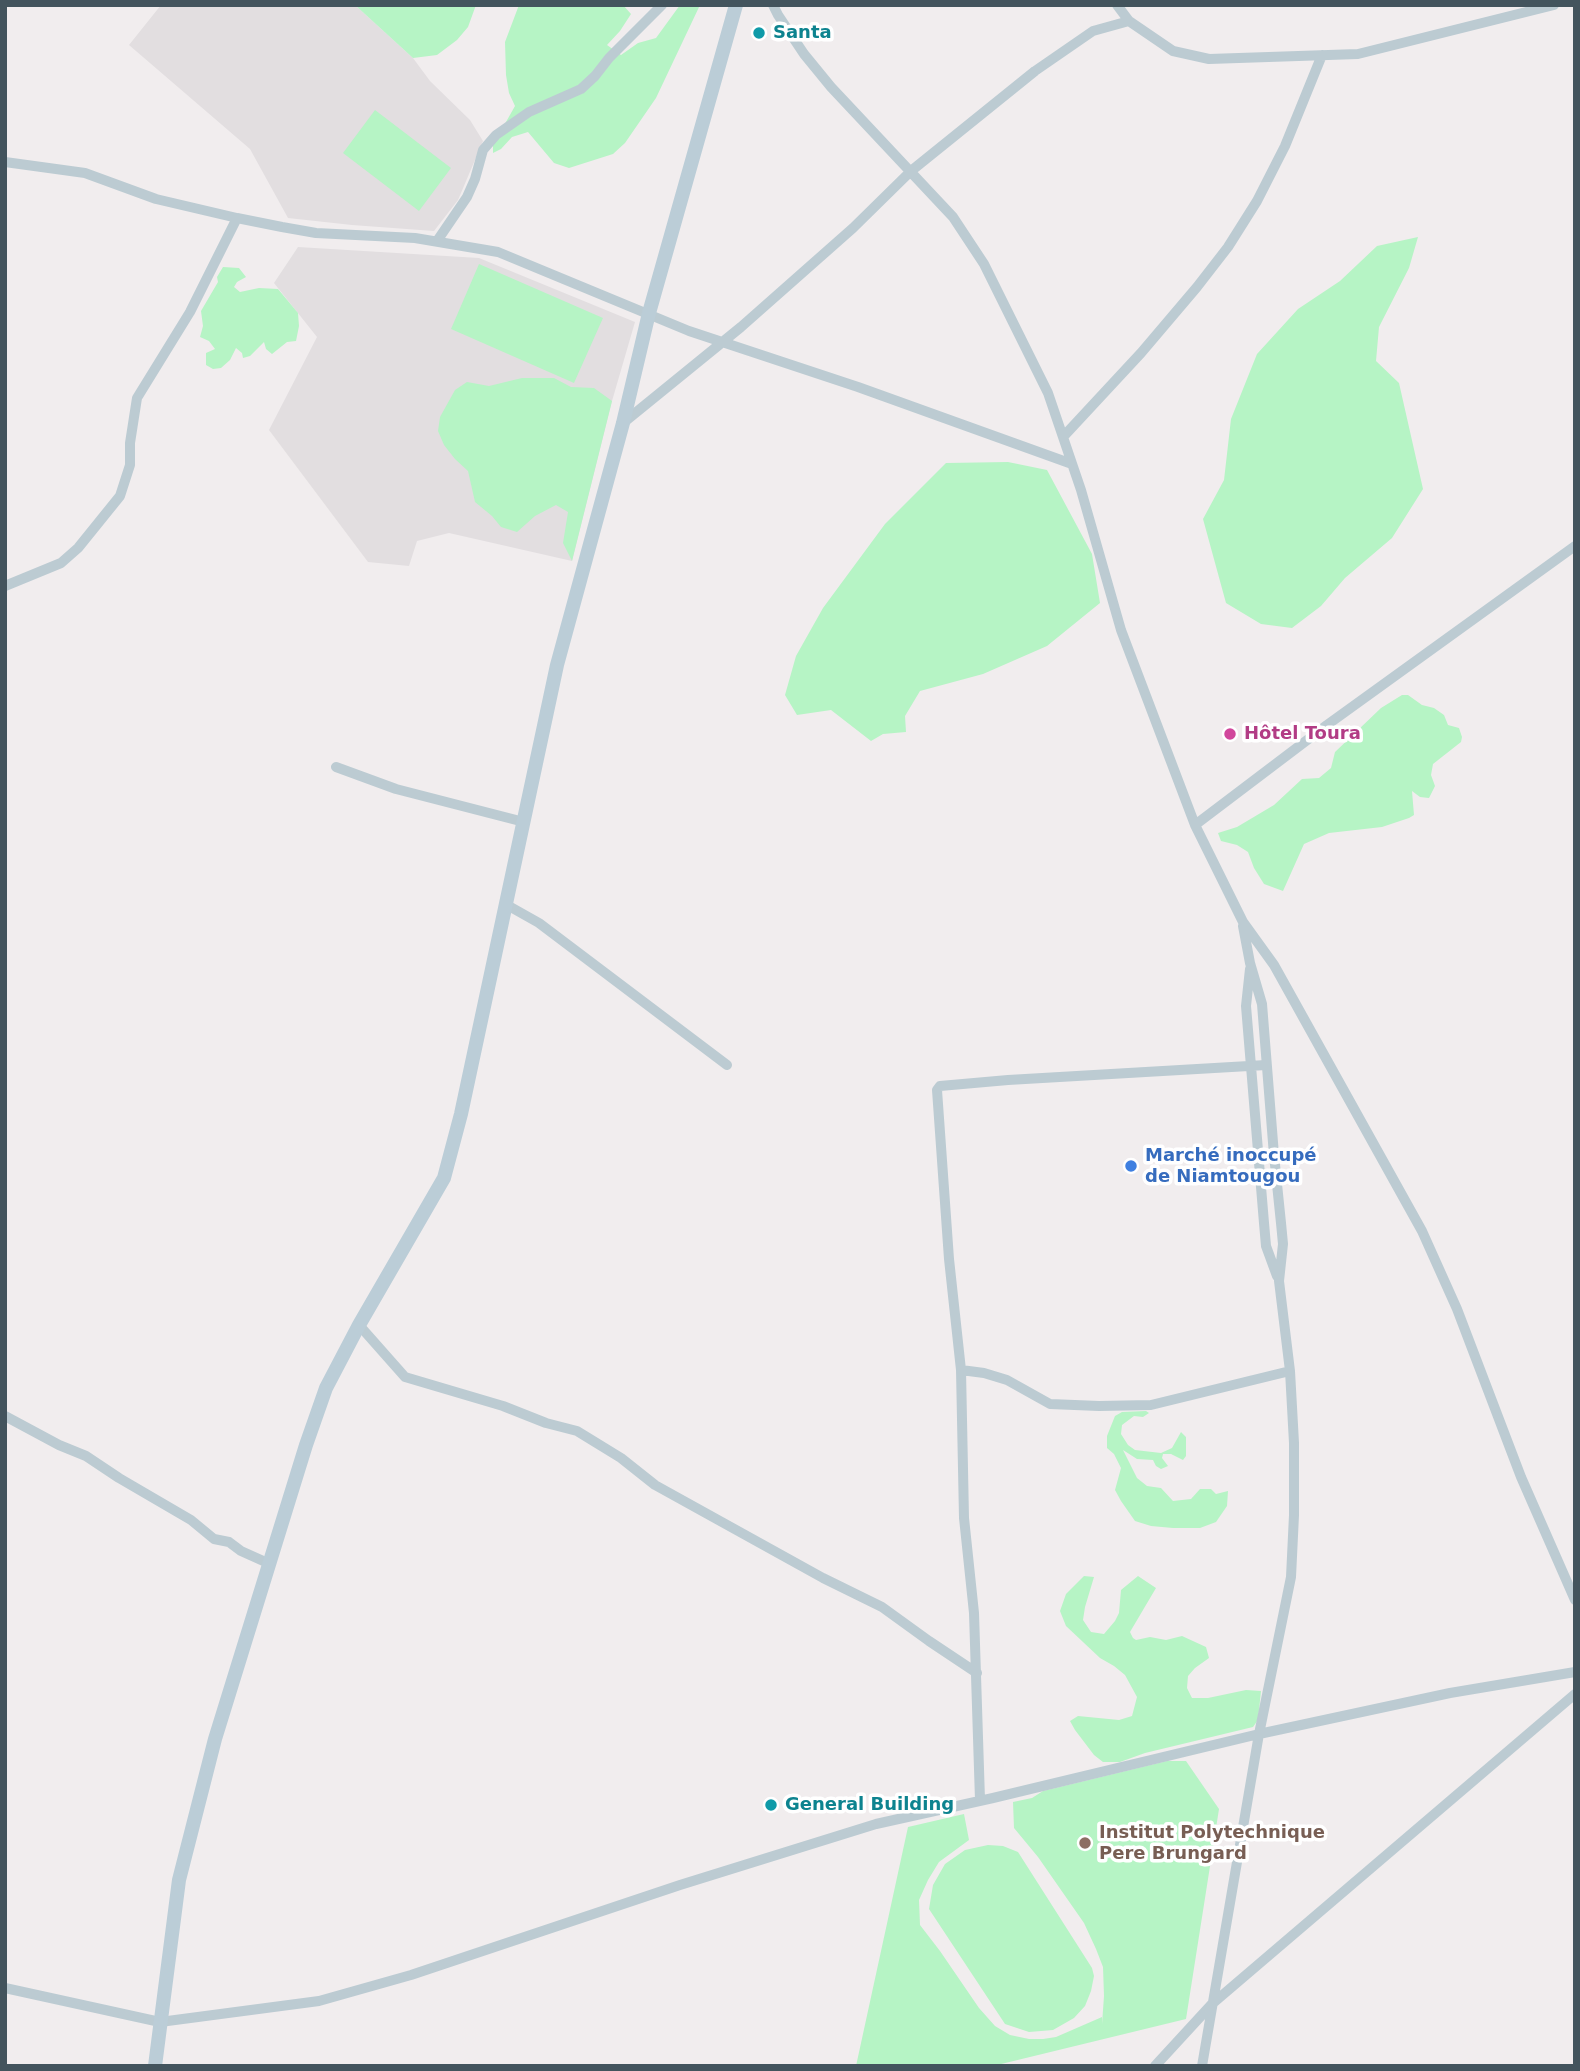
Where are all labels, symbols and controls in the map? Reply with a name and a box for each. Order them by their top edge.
place label: Santa [773,22,832,44]
marker: Santa [751,25,767,41]
place label: Hôtel Toura [1244,723,1361,745]
marker: Hôtel Toura [1222,726,1238,742]
place label: Marché inoccupé de Niamtougou [1145,1145,1316,1188]
marker: Marché inoccupé de Niamtougou [1123,1158,1139,1174]
place label: General Building [785,1794,954,1816]
marker: General Building [763,1797,779,1813]
place label: Institut Polytechnique Pere Brungard [1099,1822,1325,1864]
marker: Institut Polytechnique Pere Brungard [1077,1835,1093,1851]

